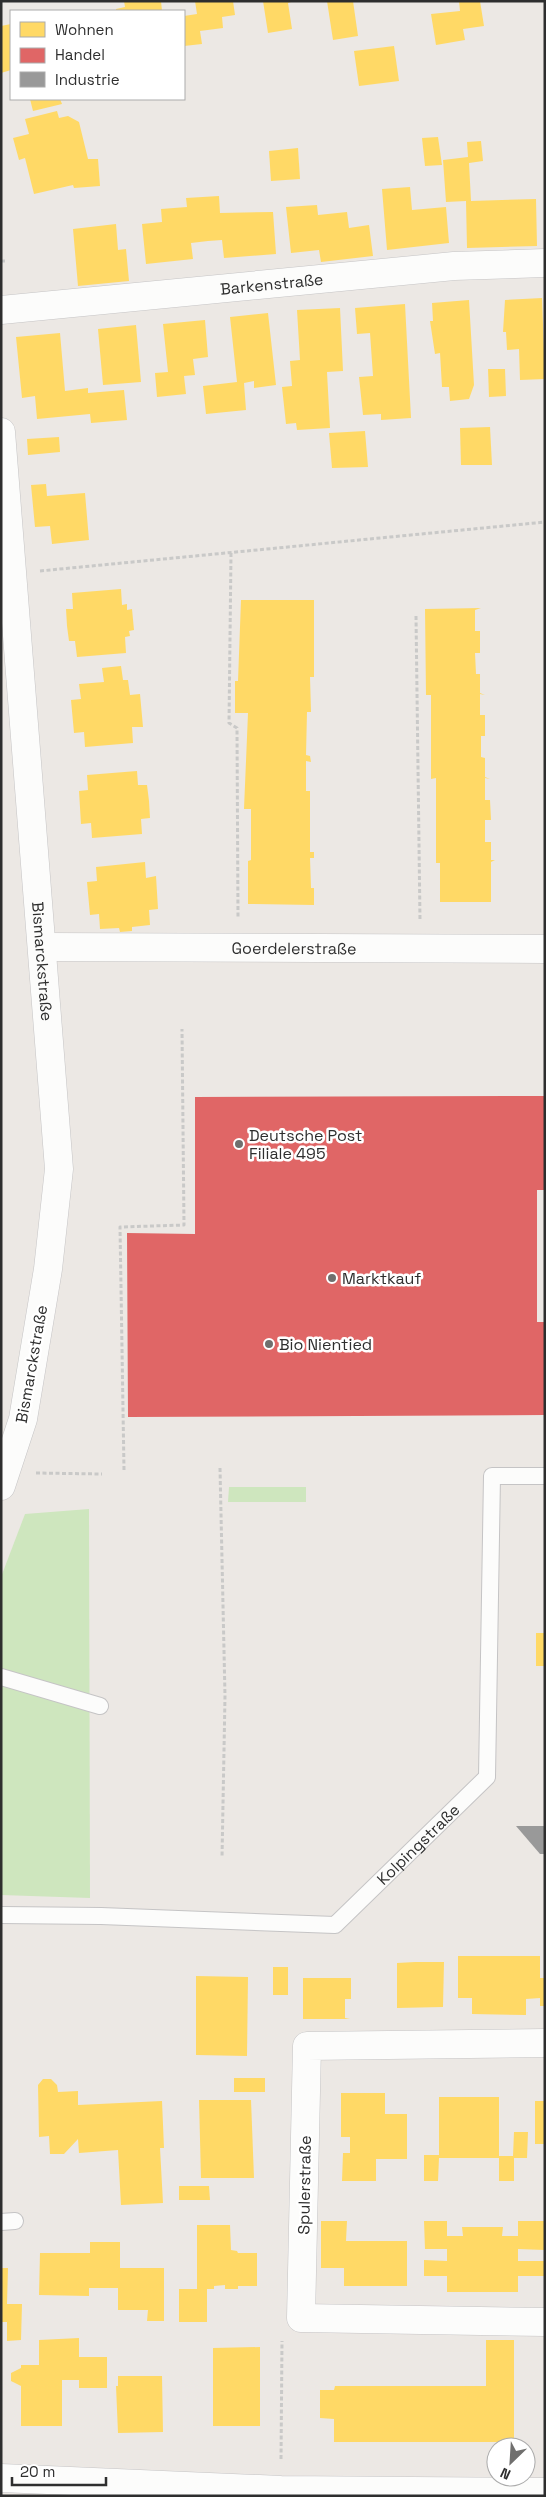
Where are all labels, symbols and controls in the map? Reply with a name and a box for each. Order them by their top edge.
legend [10,10,185,100]
text: Wohnen [55,20,114,39]
text: Handel [55,45,105,64]
text: Industrie [55,70,120,89]
street label: Barkenstraße [219,269,324,300]
street label: Bismarckstraße [27,901,57,1022]
street label: Goerdelerstraße [232,938,356,959]
place label: Deutsche Post Filiale 495 [249,1125,362,1164]
marker: Deutsche Post Filiale 495 [233,1138,245,1150]
place label: Marktkauf [342,1268,421,1289]
marker: Marktkauf [326,1272,338,1284]
street label: Bismarckstraße [11,1303,52,1425]
place label: Bio Nientied [279,1334,372,1355]
marker: Bio Nientied [263,1338,275,1350]
street label: Kolpingstraße [372,1799,464,1890]
street label: Spulerstraße [293,2135,316,2235]
north arrow [486,2437,536,2487]
scale bar [12,2454,106,2486]
text: 20 m [20,2462,55,2481]
text: N [497,2464,514,2484]

